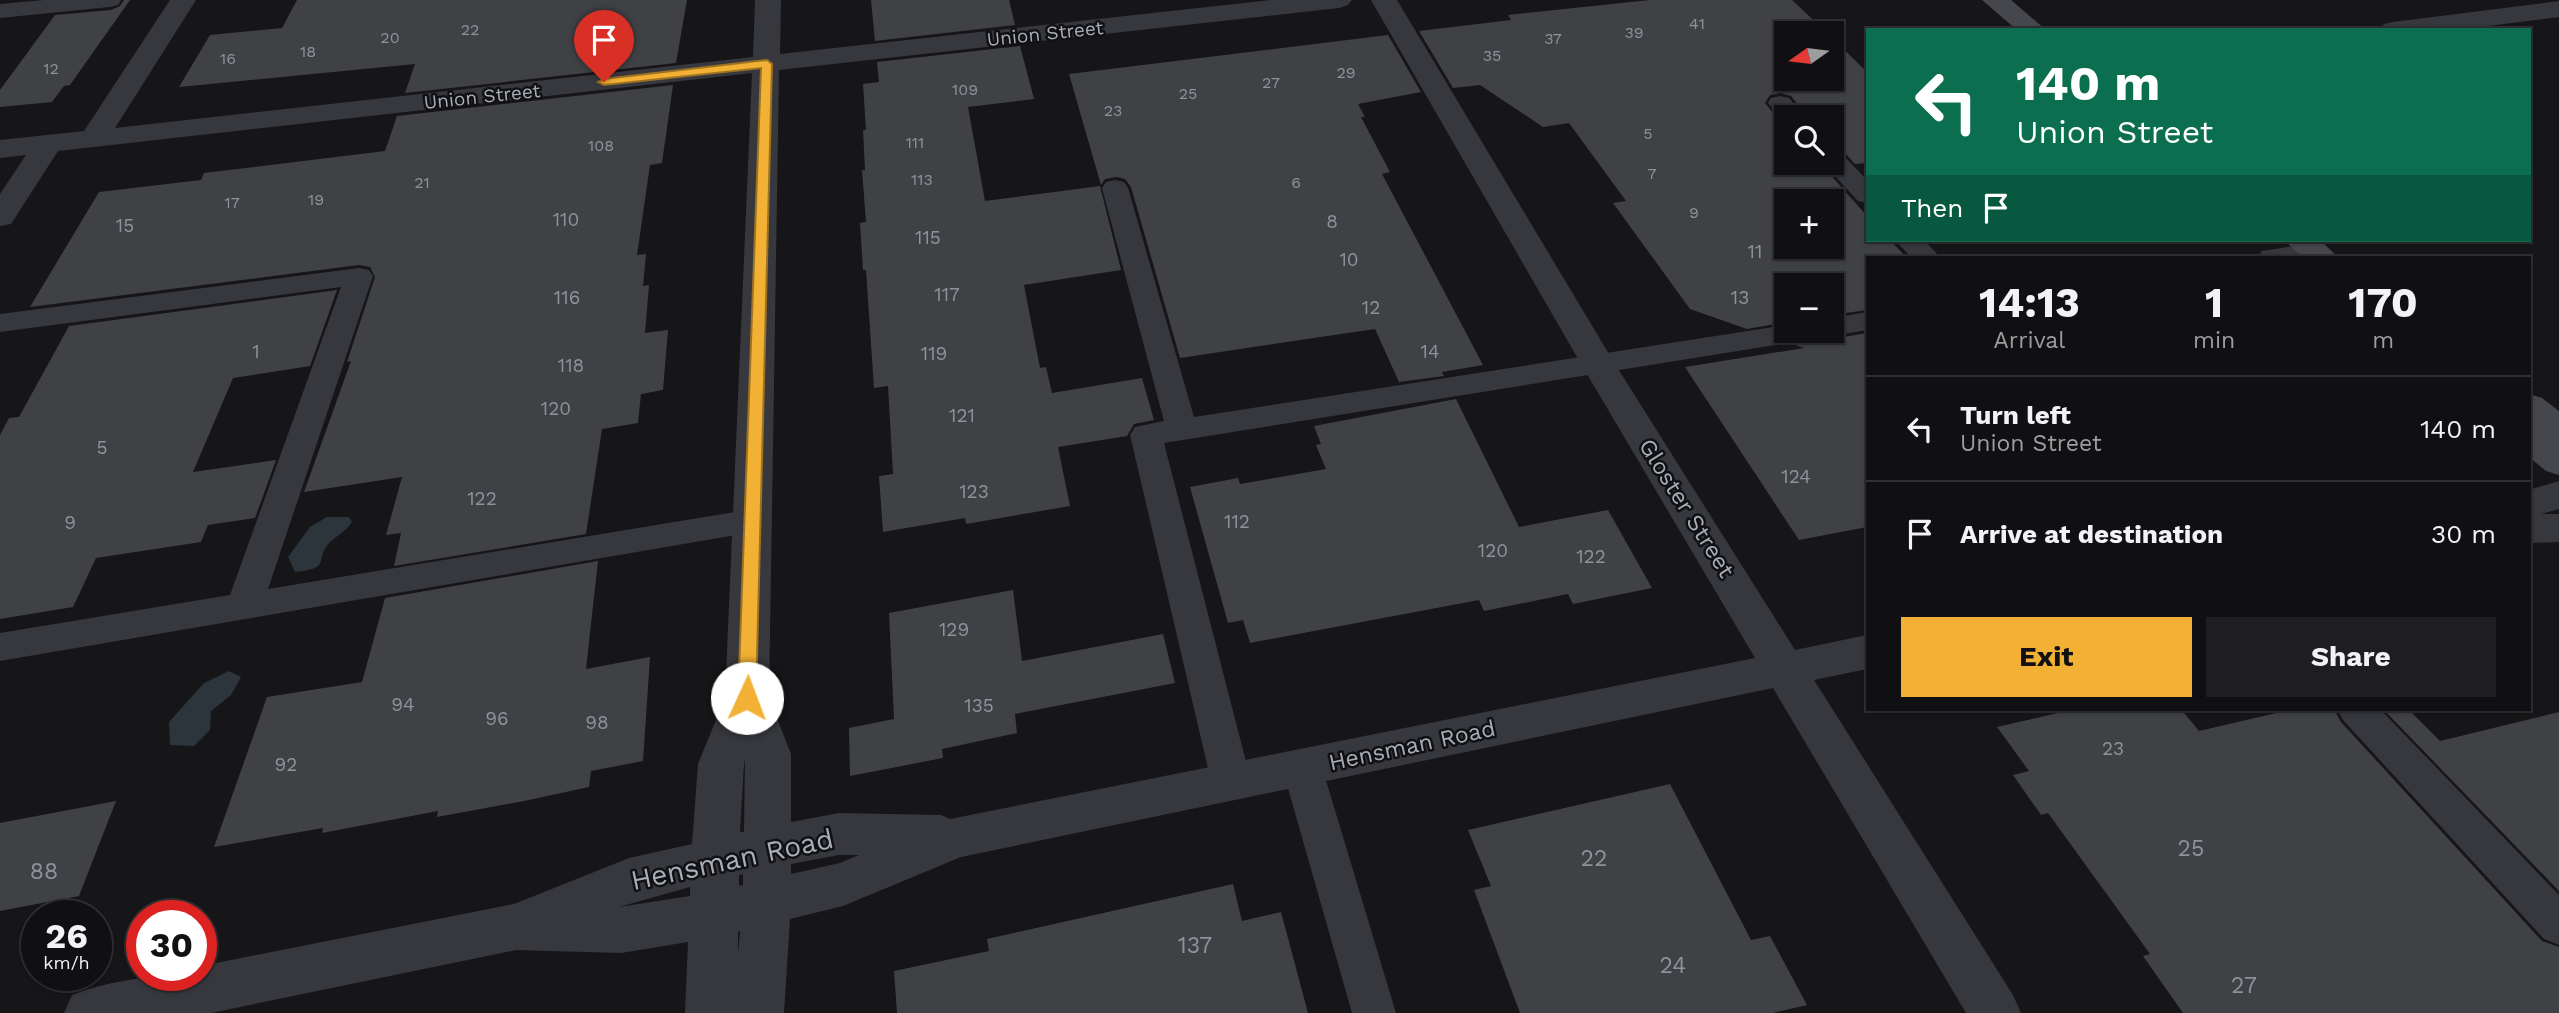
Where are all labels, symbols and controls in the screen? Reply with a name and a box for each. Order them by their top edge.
pin [574,10,634,82]
house number: 41 [1689,14,1705,33]
street label: Union Street [986,16,1104,51]
house number: 22 [461,20,479,39]
icon: arrive [585,21,623,59]
north arrow [1774,21,1844,91]
map controls [1774,21,1844,343]
house number: 39 [1624,23,1644,42]
house number: 20 [380,28,400,47]
house number: 37 [1544,29,1562,48]
house number: 18 [300,42,316,61]
house number: 35 [1483,46,1501,65]
house number: 16 [220,49,236,68]
text: 140 m [2016,54,2160,112]
icon: left [1901,56,1992,147]
house number: 12 [43,59,59,78]
house number: 29 [1336,63,1356,82]
house number: 27 [1262,73,1280,92]
street label: Union Street [423,79,541,114]
house number: 109 [952,80,978,99]
house number: 25 [1179,84,1197,103]
house number: 23 [1104,101,1122,120]
button: search [1774,105,1844,175]
text: Union Street [2016,113,2213,151]
house number: 5 [1643,124,1653,143]
house number: 111 [906,133,924,152]
house number: 108 [588,136,614,155]
house number: 7 [1648,164,1657,183]
house number: 113 [911,170,933,189]
house number: 21 [414,173,430,192]
house number: 6 [1291,173,1301,192]
button: + [1774,189,1844,259]
icon: arrive [1977,189,2015,227]
house number: 19 [308,190,324,209]
house number: 17 [224,193,240,212]
text: Then [1901,193,1963,223]
house number: 9 [1689,203,1699,222]
house number: 110 [553,208,579,231]
house number: 8 [1326,210,1338,233]
house number: 15 [116,214,134,237]
house number: 115 [915,226,941,249]
house number: 11 [1748,240,1762,263]
house number: 10 [1339,248,1359,271]
button: − [1774,273,1844,343]
text: 14:13 [1979,278,2080,327]
text: 1 [2205,278,2223,327]
text: 170 [2348,278,2418,327]
house number: 117 [934,283,960,306]
house number: 116 [554,286,580,309]
house number: 13 [1731,286,1749,309]
house number: 12 [1362,296,1380,319]
text: Arrival [1994,327,2065,354]
text: min [2193,327,2235,354]
text: m [2372,327,2394,354]
house number: 1 [252,340,260,363]
house number: 14 [1420,340,1440,363]
house number: 119 [921,342,947,365]
house number: 118 [558,354,584,377]
house number: 120 [541,397,571,420]
text: Turn left [1960,400,2071,430]
house number: 121 [949,404,975,427]
icon: left [1901,410,1939,448]
text: 140 m [2420,414,2496,444]
text: Union Street [1960,430,2102,457]
street label: Gloster Street [1633,434,1740,583]
house number: 5 [96,436,108,459]
house number: 124 [1781,465,1811,488]
house number: 123 [959,480,989,503]
house number: 122 [467,487,497,510]
house number: 112 [1224,510,1250,533]
house number: 9 [64,511,76,534]
icon: arrive [1901,515,1939,553]
text: Arrive at destination [1960,519,2223,549]
text: 30 m [2431,519,2496,549]
house number: 120 [1478,539,1508,562]
house number: 122 [1576,545,1606,568]
button: Exit [1901,617,2192,697]
button: Share [2206,617,2496,697]
house number: 129 [939,618,969,641]
position arrow [710,661,784,735]
house number: 94 [391,693,415,716]
house number: 135 [964,694,994,717]
house number: 96 [485,707,509,730]
house number: 98 [585,711,609,734]
street label: Hensman Road [1326,715,1498,776]
house number: 23 [2102,737,2124,760]
house number: 92 [275,753,297,776]
street label: Hensman Road [628,822,836,897]
house number: 25 [2178,835,2204,862]
house number: 22 [1581,845,1607,872]
house number: 88 [30,858,58,885]
speed limit sign: 30 [126,900,217,991]
text: 26 [45,915,88,957]
house number: 137 [1178,932,1212,959]
text: km/h [43,952,90,973]
house number: 24 [1660,952,1686,979]
house number: 27 [2231,972,2257,999]

